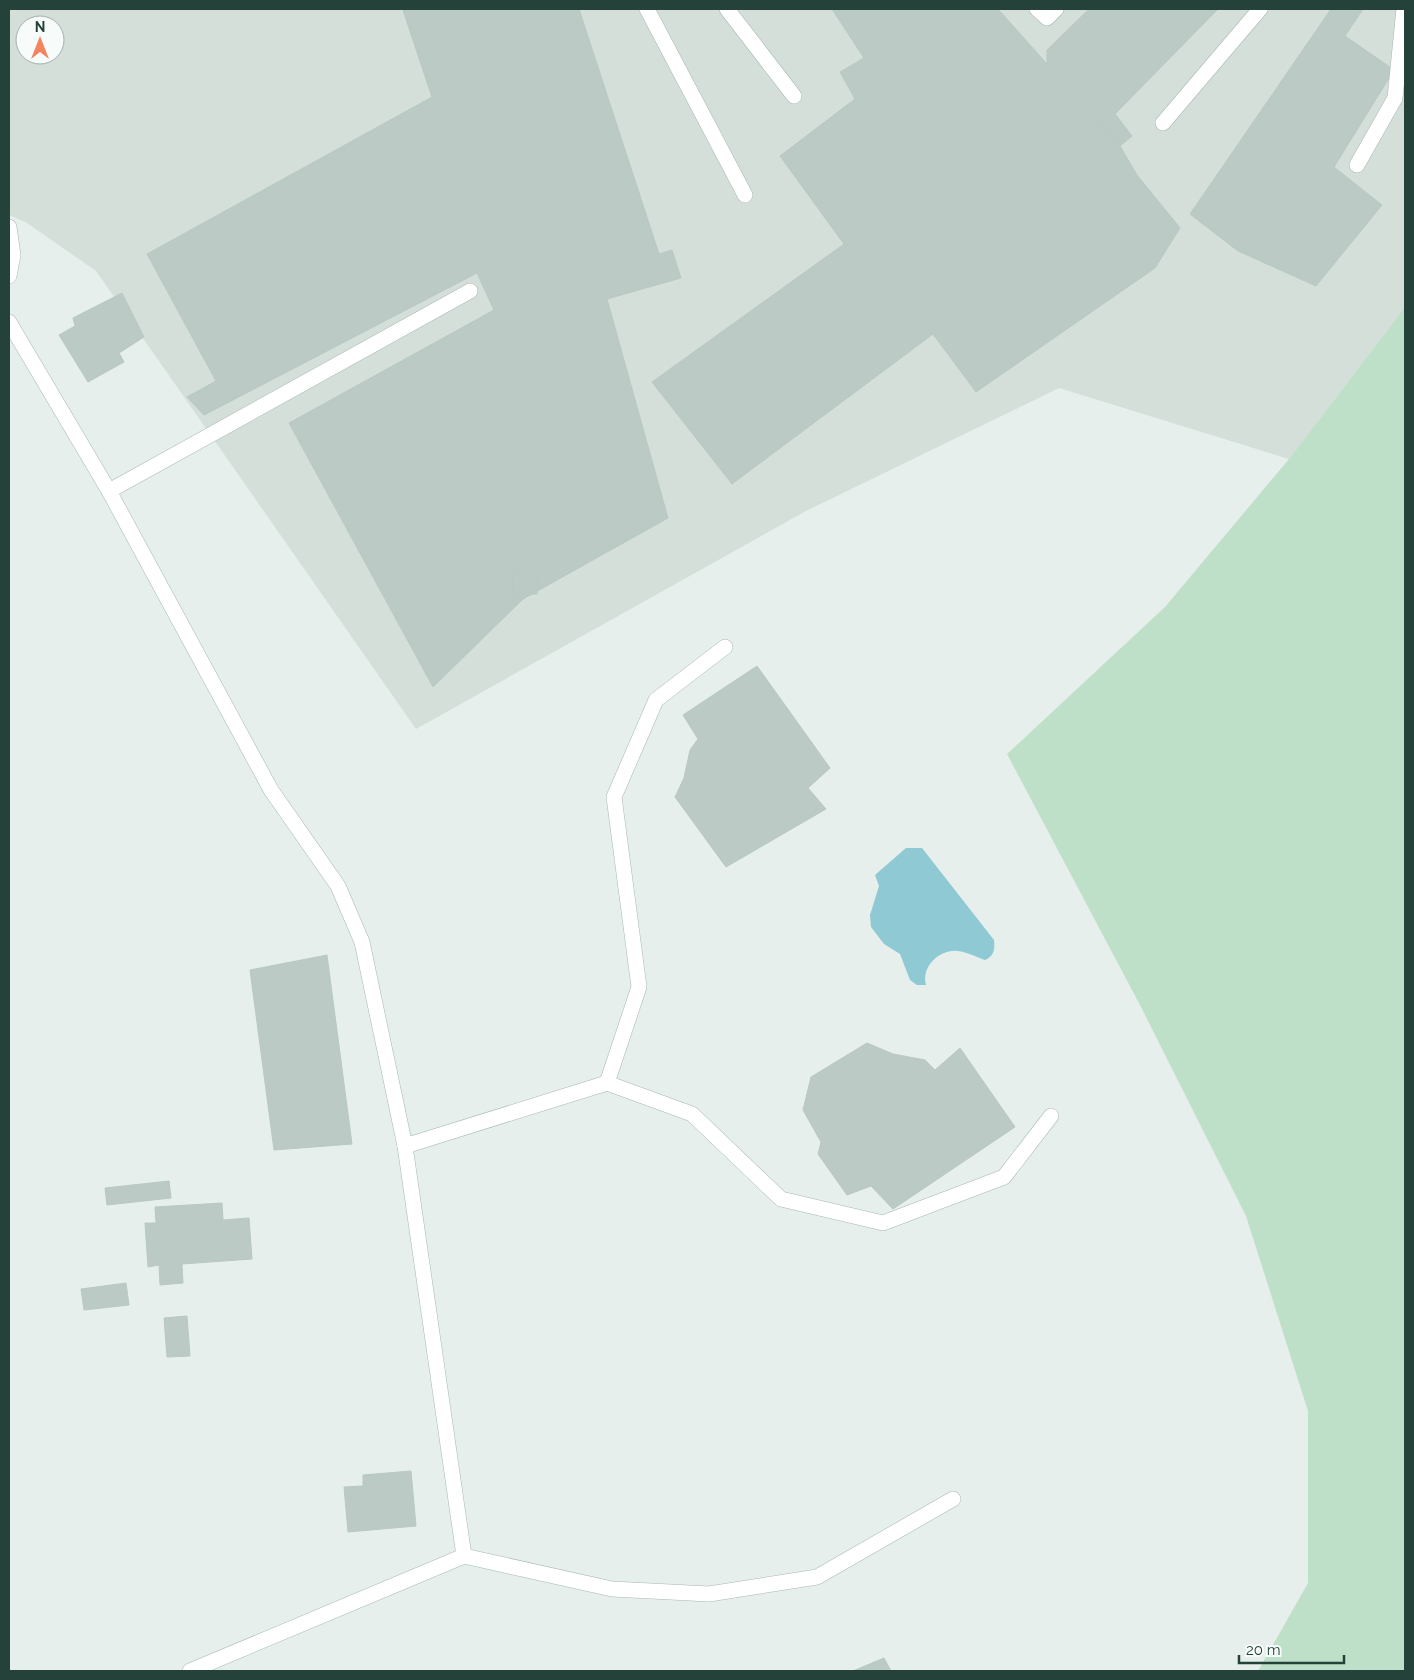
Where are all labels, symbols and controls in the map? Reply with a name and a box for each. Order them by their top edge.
north arrow [15,15,65,65]
text: N [35,19,45,35]
scale bar [1239,1632,1344,1664]
text: 20 m [1246,1641,1281,1659]

